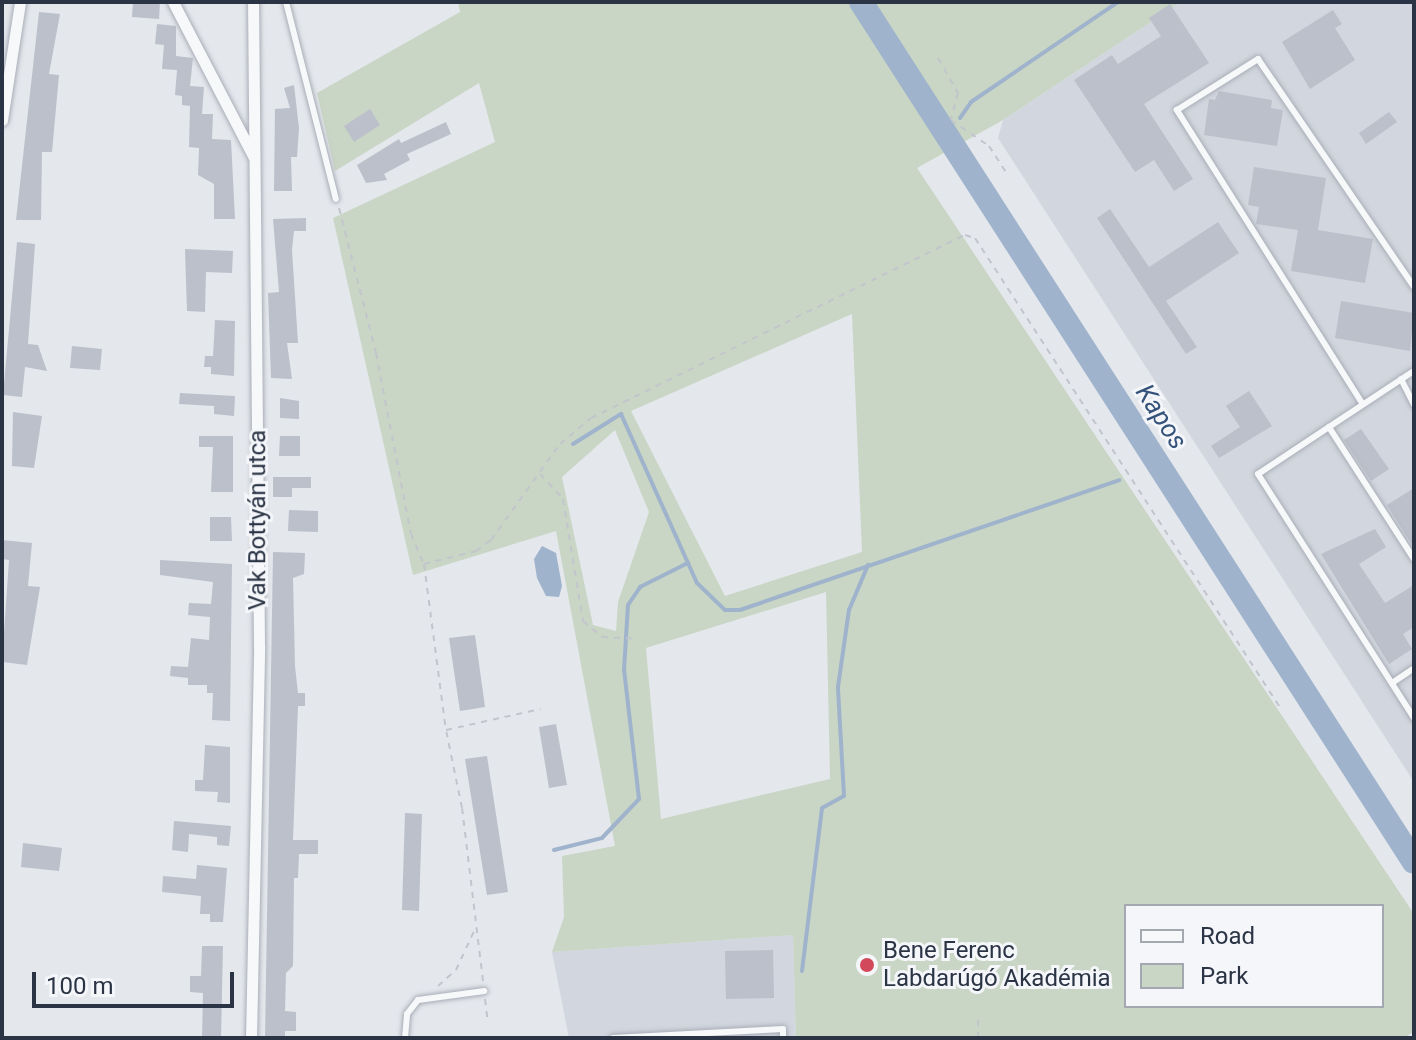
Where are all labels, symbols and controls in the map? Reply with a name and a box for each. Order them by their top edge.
water label: Kapos [1129,379,1193,455]
street label: Vak Bottyán utca [244,430,272,610]
legend [1124,904,1384,1008]
text: Road [1200,922,1255,950]
place label: Bene Ferenc Labdarúgó Akadémia [883,937,1111,993]
scale bar [36,956,238,1006]
marker: Bene Ferenc Labdarúgó Akadémia [858,956,876,974]
text: Park [1200,962,1248,990]
text: 100 m [46,972,113,1000]

